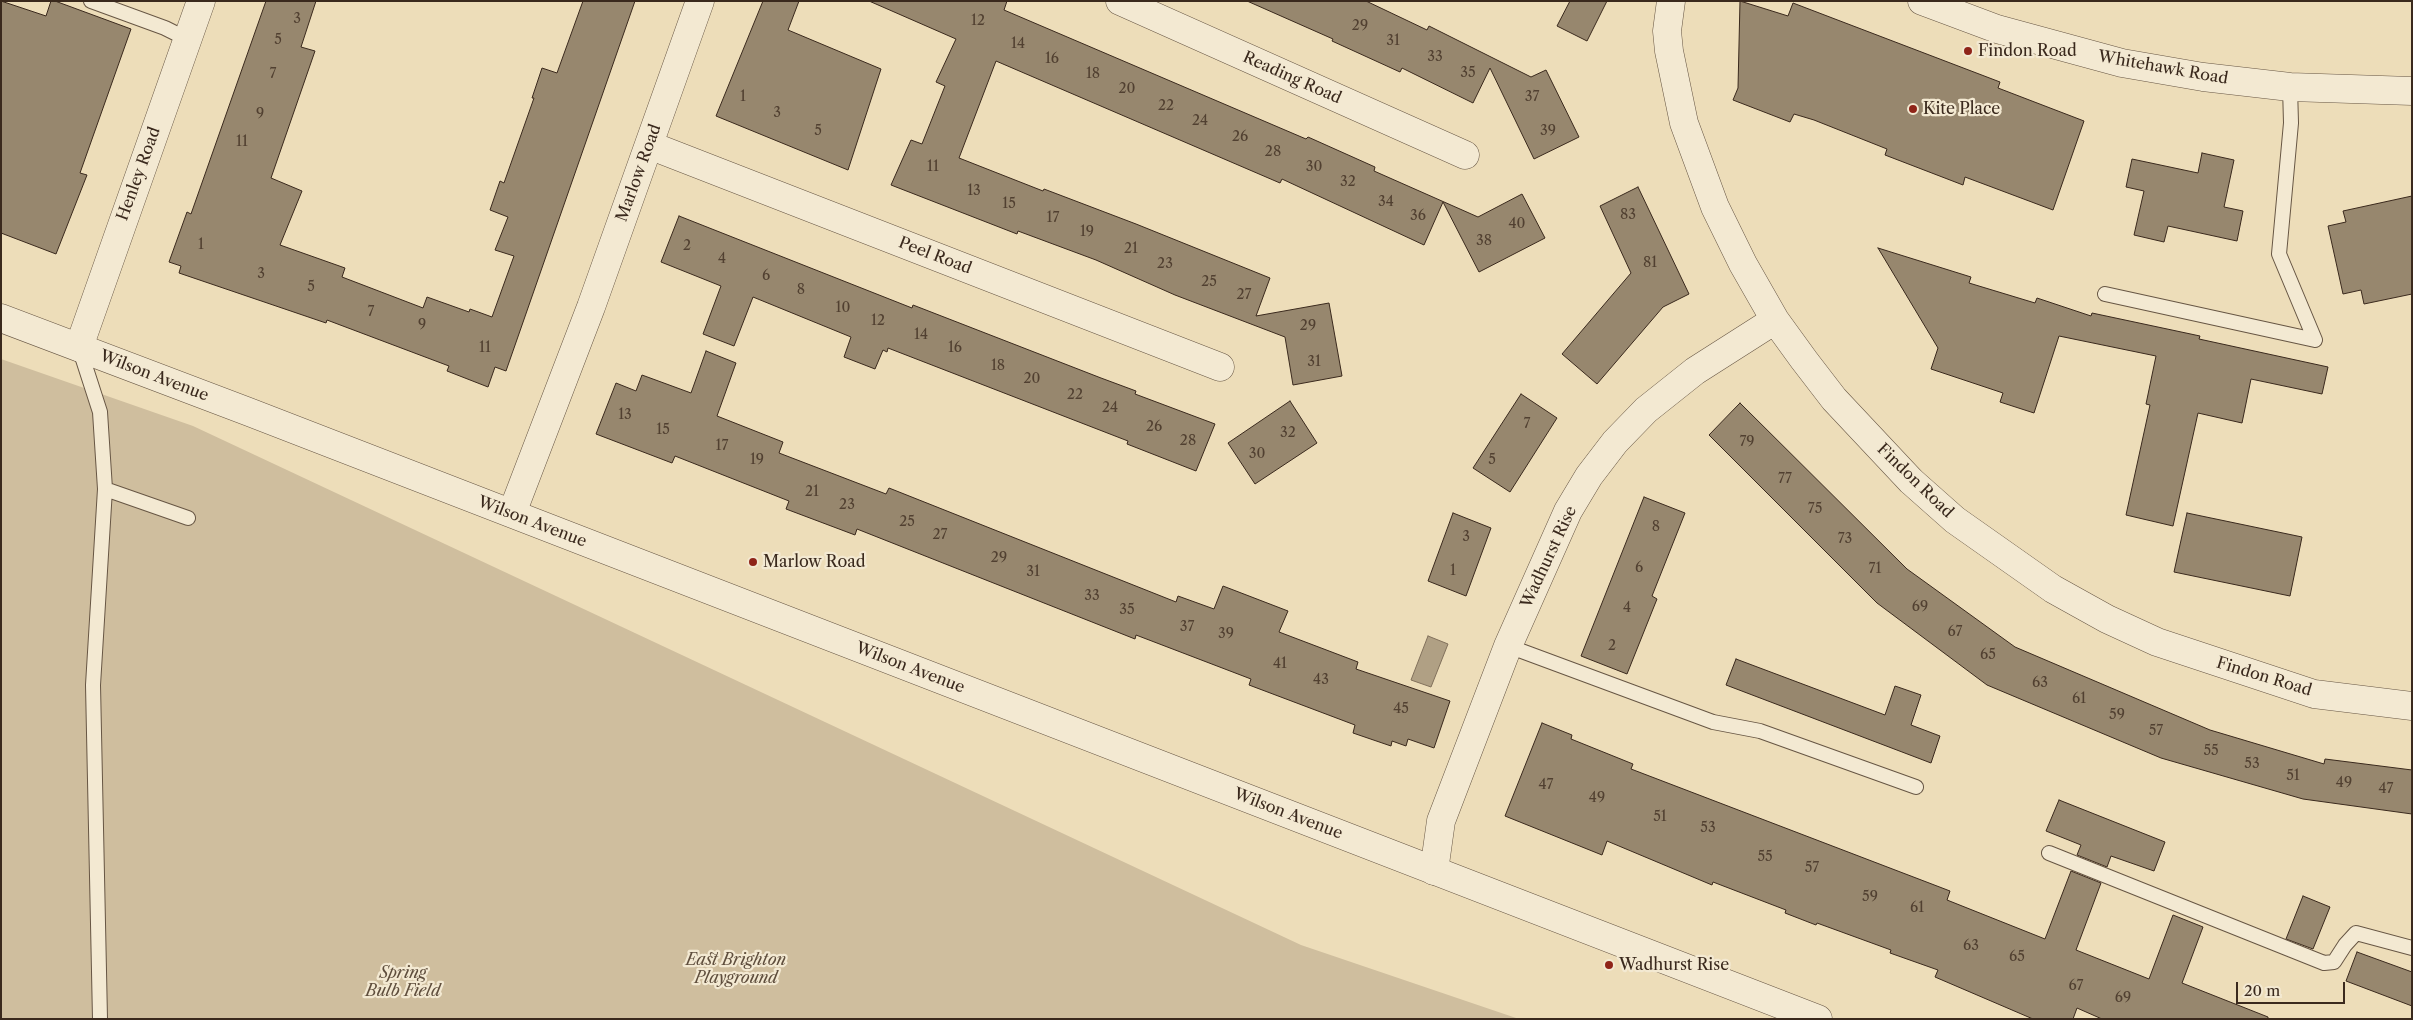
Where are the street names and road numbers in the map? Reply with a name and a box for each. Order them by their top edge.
street label: Whitehawk Road [2096,47,2230,89]
street label: Reading Road [1240,48,1344,108]
street label: Marlow Road [612,122,666,224]
street label: Henley Road [113,124,165,224]
street label: Peel Road [896,233,974,279]
street label: Wilson Avenue [97,346,211,406]
street label: Findon Road [1873,440,1957,522]
street label: Wilson Avenue [475,492,589,552]
street label: Wadhurst Rise [1517,503,1581,611]
street label: Wilson Avenue [853,638,967,698]
street label: Findon Road [2214,653,2314,701]
street label: Wilson Avenue [1231,784,1345,844]

